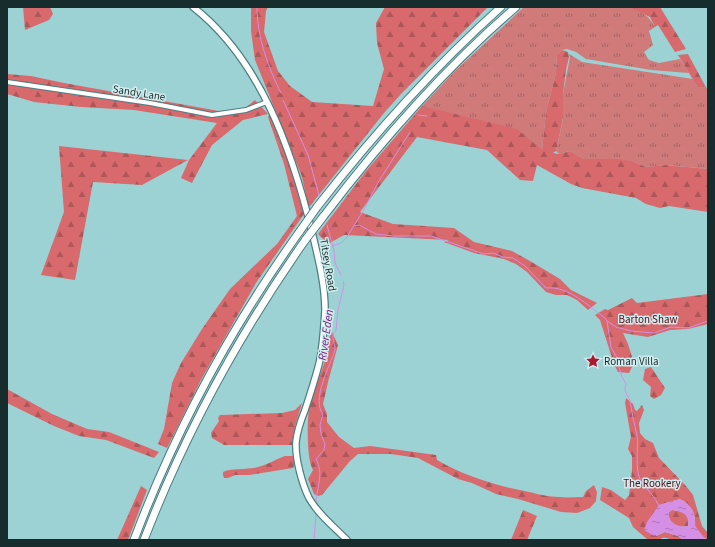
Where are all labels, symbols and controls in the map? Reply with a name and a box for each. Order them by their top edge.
street label: Sandy Lane [112,81,167,105]
street label: Titsey Road [316,237,340,293]
water label: River Eden [314,308,338,362]
park label: Barton Shaw [619,312,678,327]
place icon: Roman Villa [585,353,601,369]
place label: Roman Villa [604,354,659,369]
park label: The Rookery [623,476,681,491]

